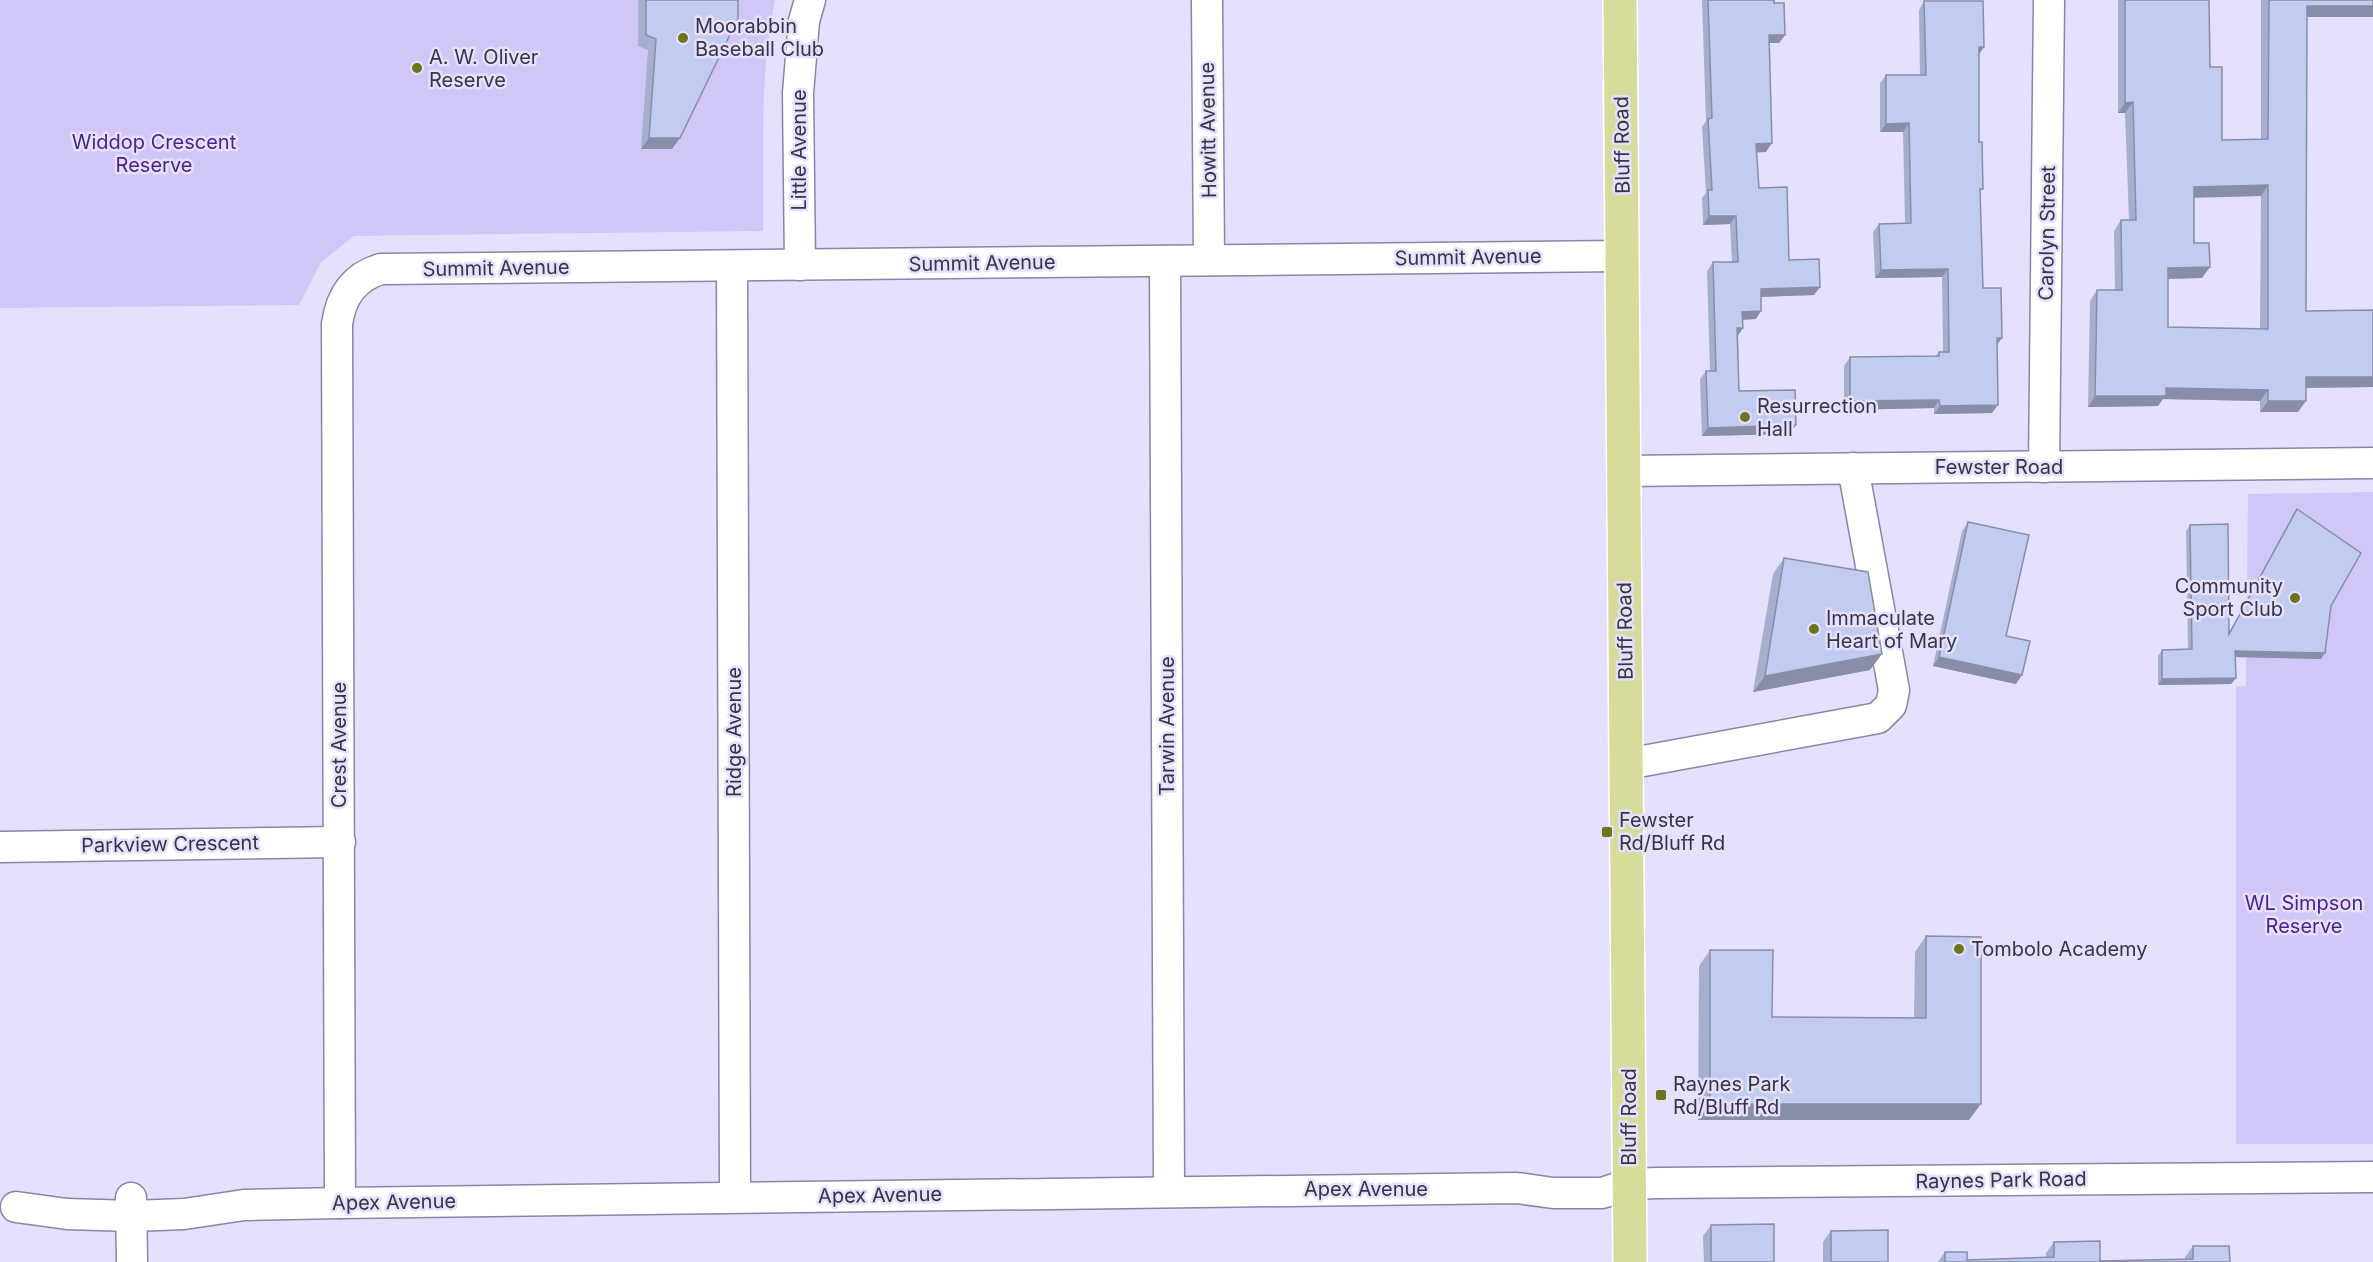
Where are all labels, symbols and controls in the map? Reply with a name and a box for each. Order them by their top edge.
place label: Moorabbin Baseball Club [695,14,824,61]
marker: Moorabbin Baseball Club [676,31,690,45]
place label: A. W. Oliver Reserve [429,45,539,92]
marker: A. W. Oliver Reserve [410,61,424,75]
street label: Howitt Avenue [1195,62,1221,198]
street label: Little Avenue [787,89,811,211]
street label: Bluff Road [1609,96,1635,194]
park label: Widdop Crescent Reserve [72,130,237,177]
street label: Carolyn Street [2034,165,2060,301]
street label: Summit Avenue [1394,244,1542,270]
street label: Summit Avenue [908,250,1056,276]
street label: Summit Avenue [422,255,570,281]
place label: Resurrection Hall [1757,394,1877,441]
marker: Resurrection Hall [1738,410,1752,424]
street label: Fewster Road [1935,455,2063,479]
place label: Community Sport Club [2175,574,2283,621]
street label: Bluff Road [1612,582,1638,680]
marker: Community Sport Club [2288,591,2302,605]
place label: Immaculate Heart of Mary [1826,606,1957,653]
marker: Immaculate Heart of Mary [1807,622,1821,636]
street label: Tarwin Avenue [1155,656,1179,796]
street label: Ridge Avenue [722,667,746,797]
street label: Crest Avenue [327,682,351,808]
place label: Fewster Rd/Bluff Rd [1619,808,1725,855]
marker: Fewster Rd/Bluff Rd [1600,825,1614,839]
street label: Parkview Crescent [81,830,259,858]
park label: WL Simpson Reserve [2245,891,2363,938]
place label: Tombolo Academy [1971,937,2148,961]
marker: Tombolo Academy [1952,942,1966,956]
street label: Bluff Road [1617,1068,1641,1166]
place label: Raynes Park Rd/Bluff Rd [1673,1072,1790,1119]
marker: Raynes Park Rd/Bluff Rd [1654,1088,1668,1102]
street label: Raynes Park Road [1915,1167,2087,1193]
street label: Apex Avenue [1304,1177,1428,1201]
street label: Apex Avenue [818,1182,942,1208]
street label: Apex Avenue [332,1189,456,1215]

